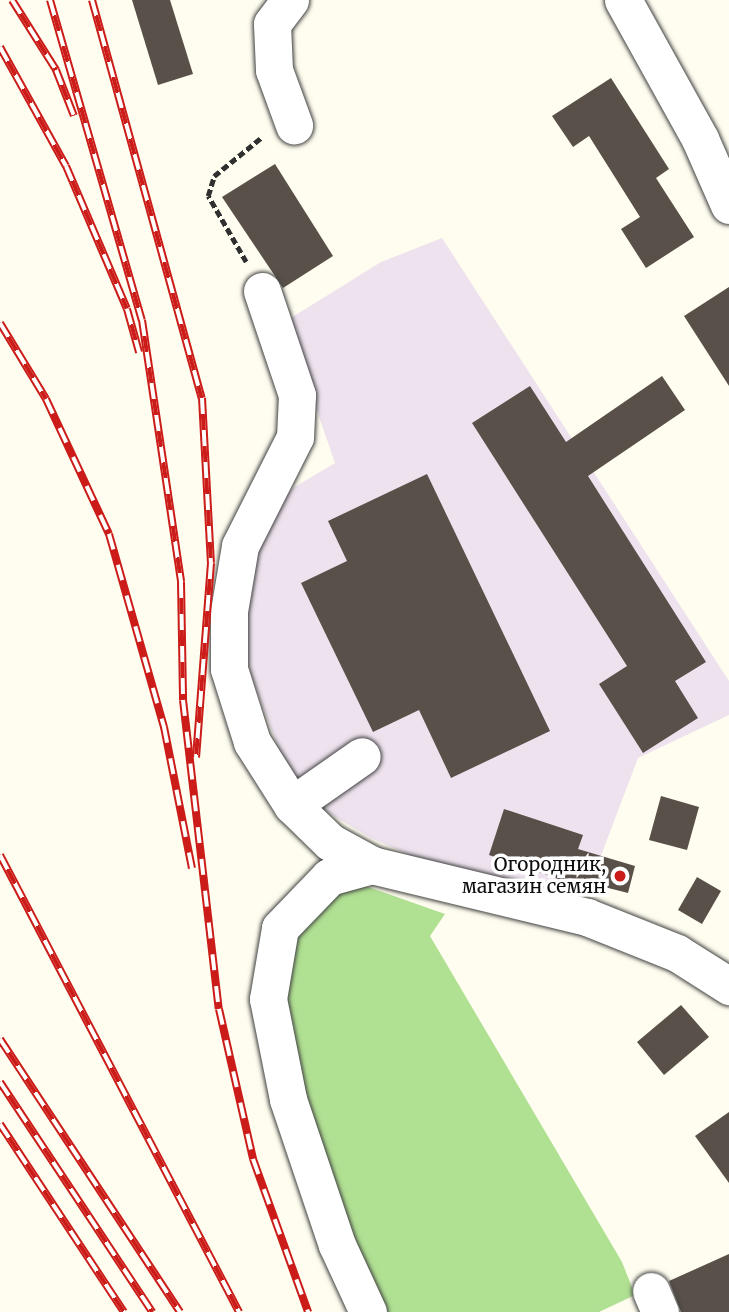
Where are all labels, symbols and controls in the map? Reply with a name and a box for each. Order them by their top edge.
place label: Огородник, магазин семян [462,854,606,898]
marker: Огородник, магазин семян [612,868,628,884]

